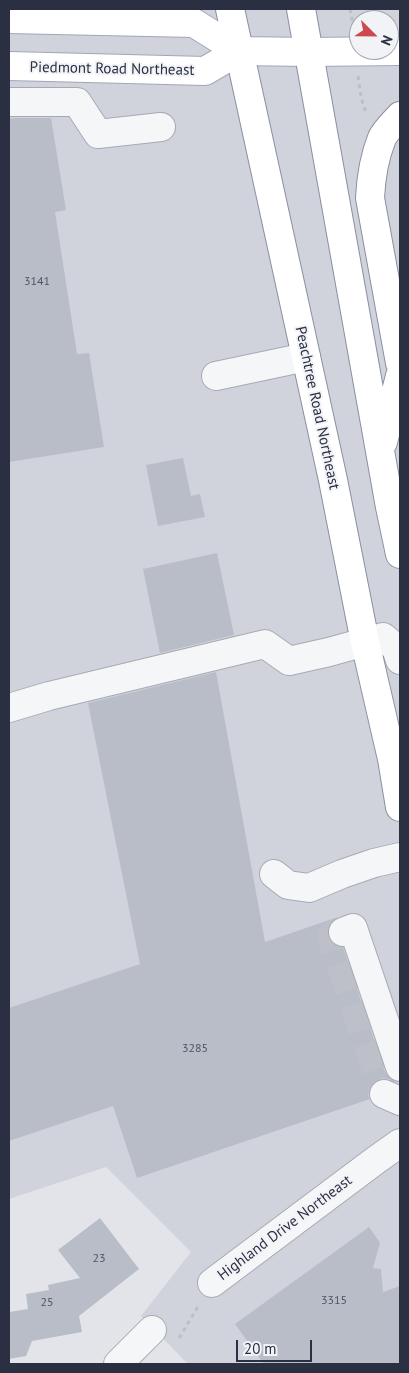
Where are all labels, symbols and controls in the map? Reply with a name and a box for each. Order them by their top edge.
north arrow [349,10,399,60]
text: N [377,33,397,48]
street label: Piedmont Road Northeast [29,59,195,79]
house number: 3141 [24,275,50,289]
street label: Peachtree Road Northeast [291,325,343,491]
house number: 3285 [182,1042,208,1056]
street label: Highland Drive Northeast [214,1172,356,1284]
house number: 23 [92,1252,106,1266]
house number: 3315 [321,1294,347,1308]
house number: 25 [40,1296,54,1310]
scale bar [239,1330,315,1362]
text: 20 m [244,1339,277,1358]

